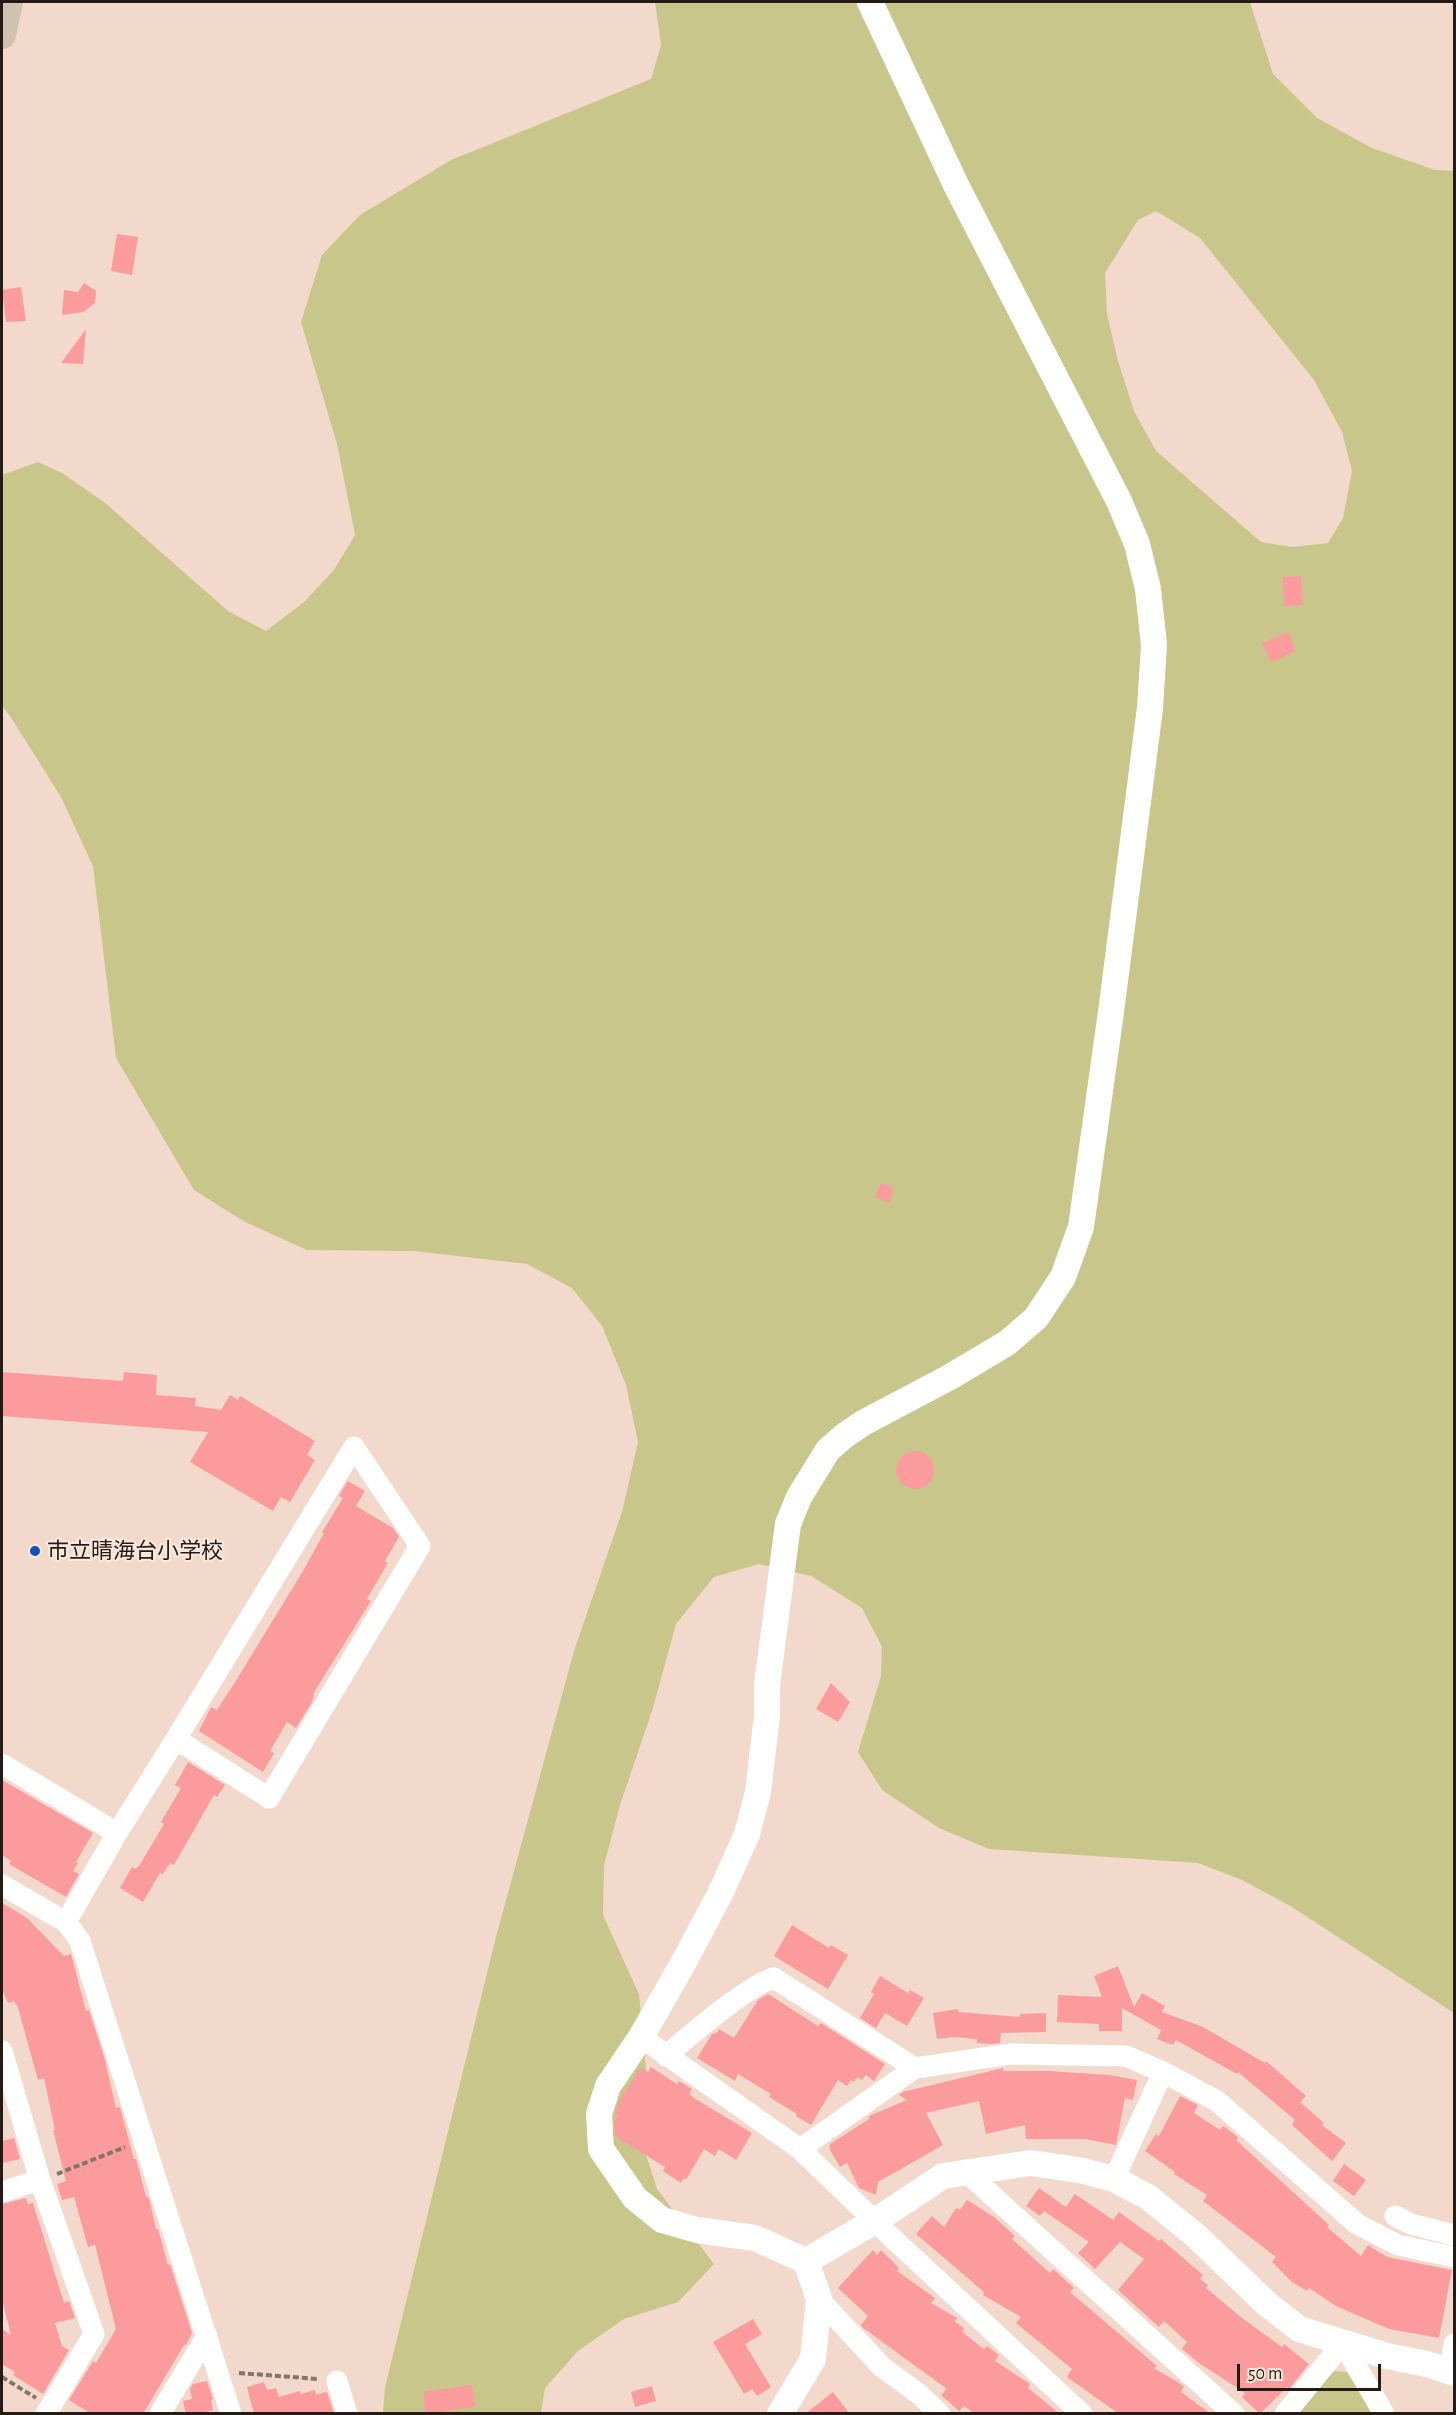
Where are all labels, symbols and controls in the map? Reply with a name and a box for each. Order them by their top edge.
place label: 市立晴海台小学校 [47,1538,223,1564]
marker: 市立晴海台小学校 [28,1544,42,1558]
scale bar [1240,2352,1384,2390]
text: 50 m [1248,2365,1282,2383]

